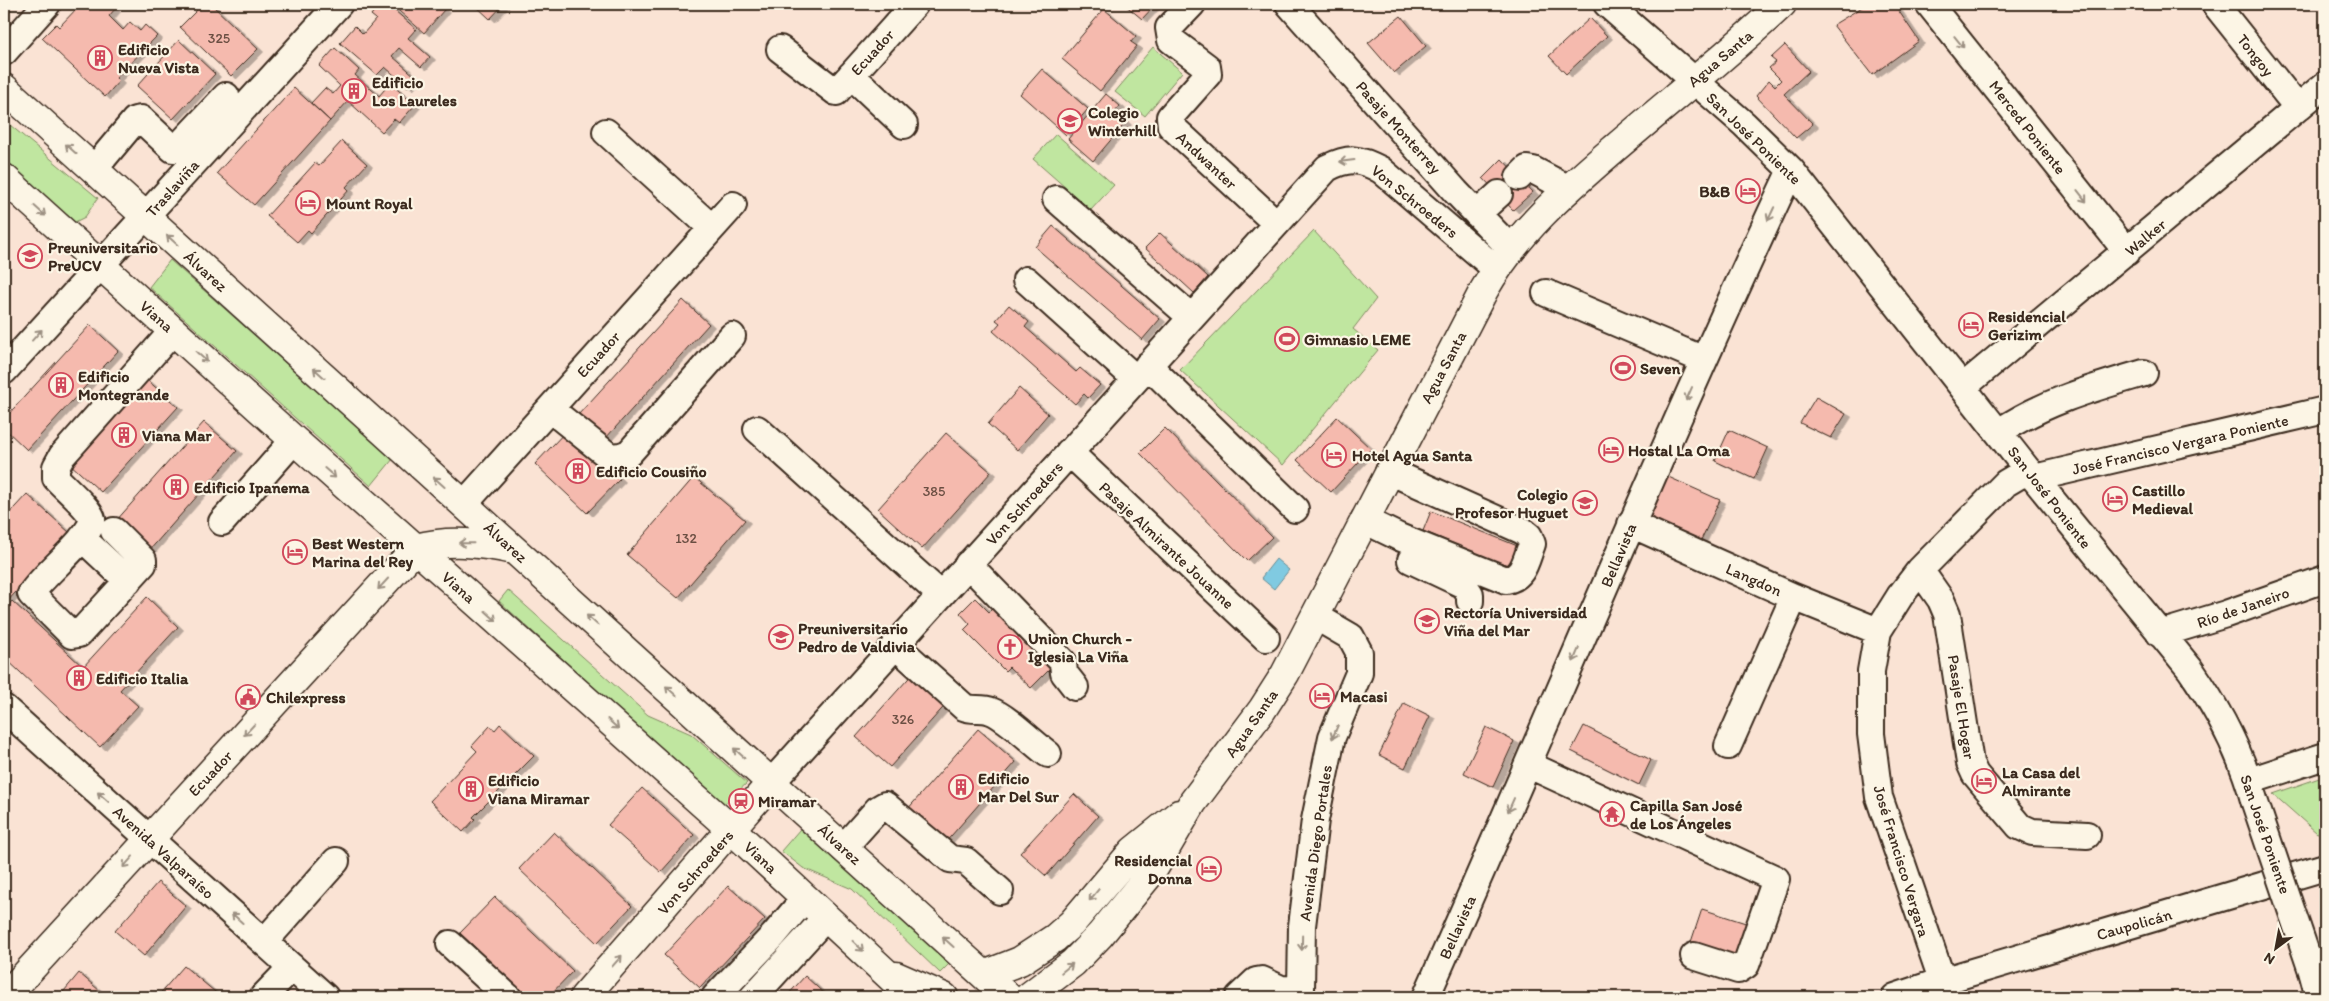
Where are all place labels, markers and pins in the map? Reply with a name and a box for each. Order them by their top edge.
place label: Edificio Nueva Vista [118,40,199,77]
building icon: Edificio Nueva Vista [87,45,113,71]
place label: Edificio Los Laureles [372,73,457,110]
building icon: Edificio Los Laureles [341,78,367,104]
place label: Colegio Winterhill [1088,103,1157,140]
school or university icon: Colegio Winterhill [1057,108,1083,134]
hotel icon: B&B [1735,178,1761,204]
place label: B&B [1699,182,1730,201]
hotel icon: Mount Royal [295,190,321,216]
place label: Mount Royal [326,194,413,214]
place label: Preuniversitario PreUCV [48,238,158,275]
school or university icon: Preuniversitario PreUCV [17,243,43,269]
place label: Residencial Gerizim [1988,307,2066,344]
hotel icon: Residencial Gerizim [1958,312,1984,338]
sports icon: Gimnasio LEME [1274,326,1300,352]
place label: Gimnasio LEME [1304,330,1411,349]
sports icon: Seven [1610,355,1636,381]
place label: Seven [1640,359,1681,378]
place label: Edificio Montegrande [78,367,169,405]
building icon: Edificio Montegrande [48,372,74,398]
building icon: Viana Mar [111,422,137,448]
place label: Viana Mar [142,426,213,445]
hotel icon: Hostal La Oma [1598,437,1624,463]
place label: Hostal La Oma [1628,441,1730,460]
hotel icon: Hotel Agua Santa [1321,442,1347,468]
place label: Hotel Agua Santa [1352,446,1473,466]
building icon: Edificio Cousiño [565,458,591,484]
place label: Edificio Cousiño [596,462,707,481]
building icon: Edificio Ipanema [163,474,189,500]
place label: Edificio Ipanema [194,478,310,498]
place label: Castillo Medieval [2132,481,2194,518]
place label: Colegio Profesor Huguet [1455,485,1568,523]
hotel icon: Castillo Medieval [2102,486,2128,512]
school or university icon: Colegio Profesor Huguet [1572,490,1598,516]
place label: Best Western Marina del Rey [312,534,414,572]
hotel icon: Best Western Marina del Rey [282,539,308,565]
place label: Rectoría Universidad Viña del Mar [1444,603,1587,640]
school or university icon: Rectoría Universidad Viña del Mar [1414,608,1440,634]
place label: Preuniversitario Pedro de Valdivia [798,619,916,656]
school or university icon: Preuniversitario Pedro de Valdivia [768,624,794,650]
place label: Union Church - Iglesia La Viña [1028,629,1132,667]
church icon: Union Church - Iglesia La Viña [997,634,1023,660]
building icon: Edificio Italia [66,665,92,691]
place label: Edificio Italia [96,669,189,688]
hotel icon: Macasi [1309,683,1335,709]
public building icon: Chilexpress [235,684,261,710]
place label: Macasi [1340,687,1387,706]
place label: Chilexpress [266,688,346,708]
place label: La Casa del Almirante [2001,763,2080,800]
hotel icon: La Casa del Almirante [1971,768,1997,794]
place label: Edificio Mar Del Sur [978,769,1060,806]
place label: Edificio Viana Miramar [488,771,590,808]
building icon: Edificio Mar Del Sur [948,774,974,800]
building icon: Edificio Viana Miramar [458,776,484,802]
station icon: Miramar [728,788,754,814]
place label: Miramar [758,792,817,811]
place label: Capilla San José de Los Ángeles [1630,796,1743,834]
temple icon: Capilla San José de Los Ángeles [1599,801,1625,827]
place label: Residencial Donna [1114,851,1192,888]
hotel icon: Residencial Donna [1196,856,1222,882]

